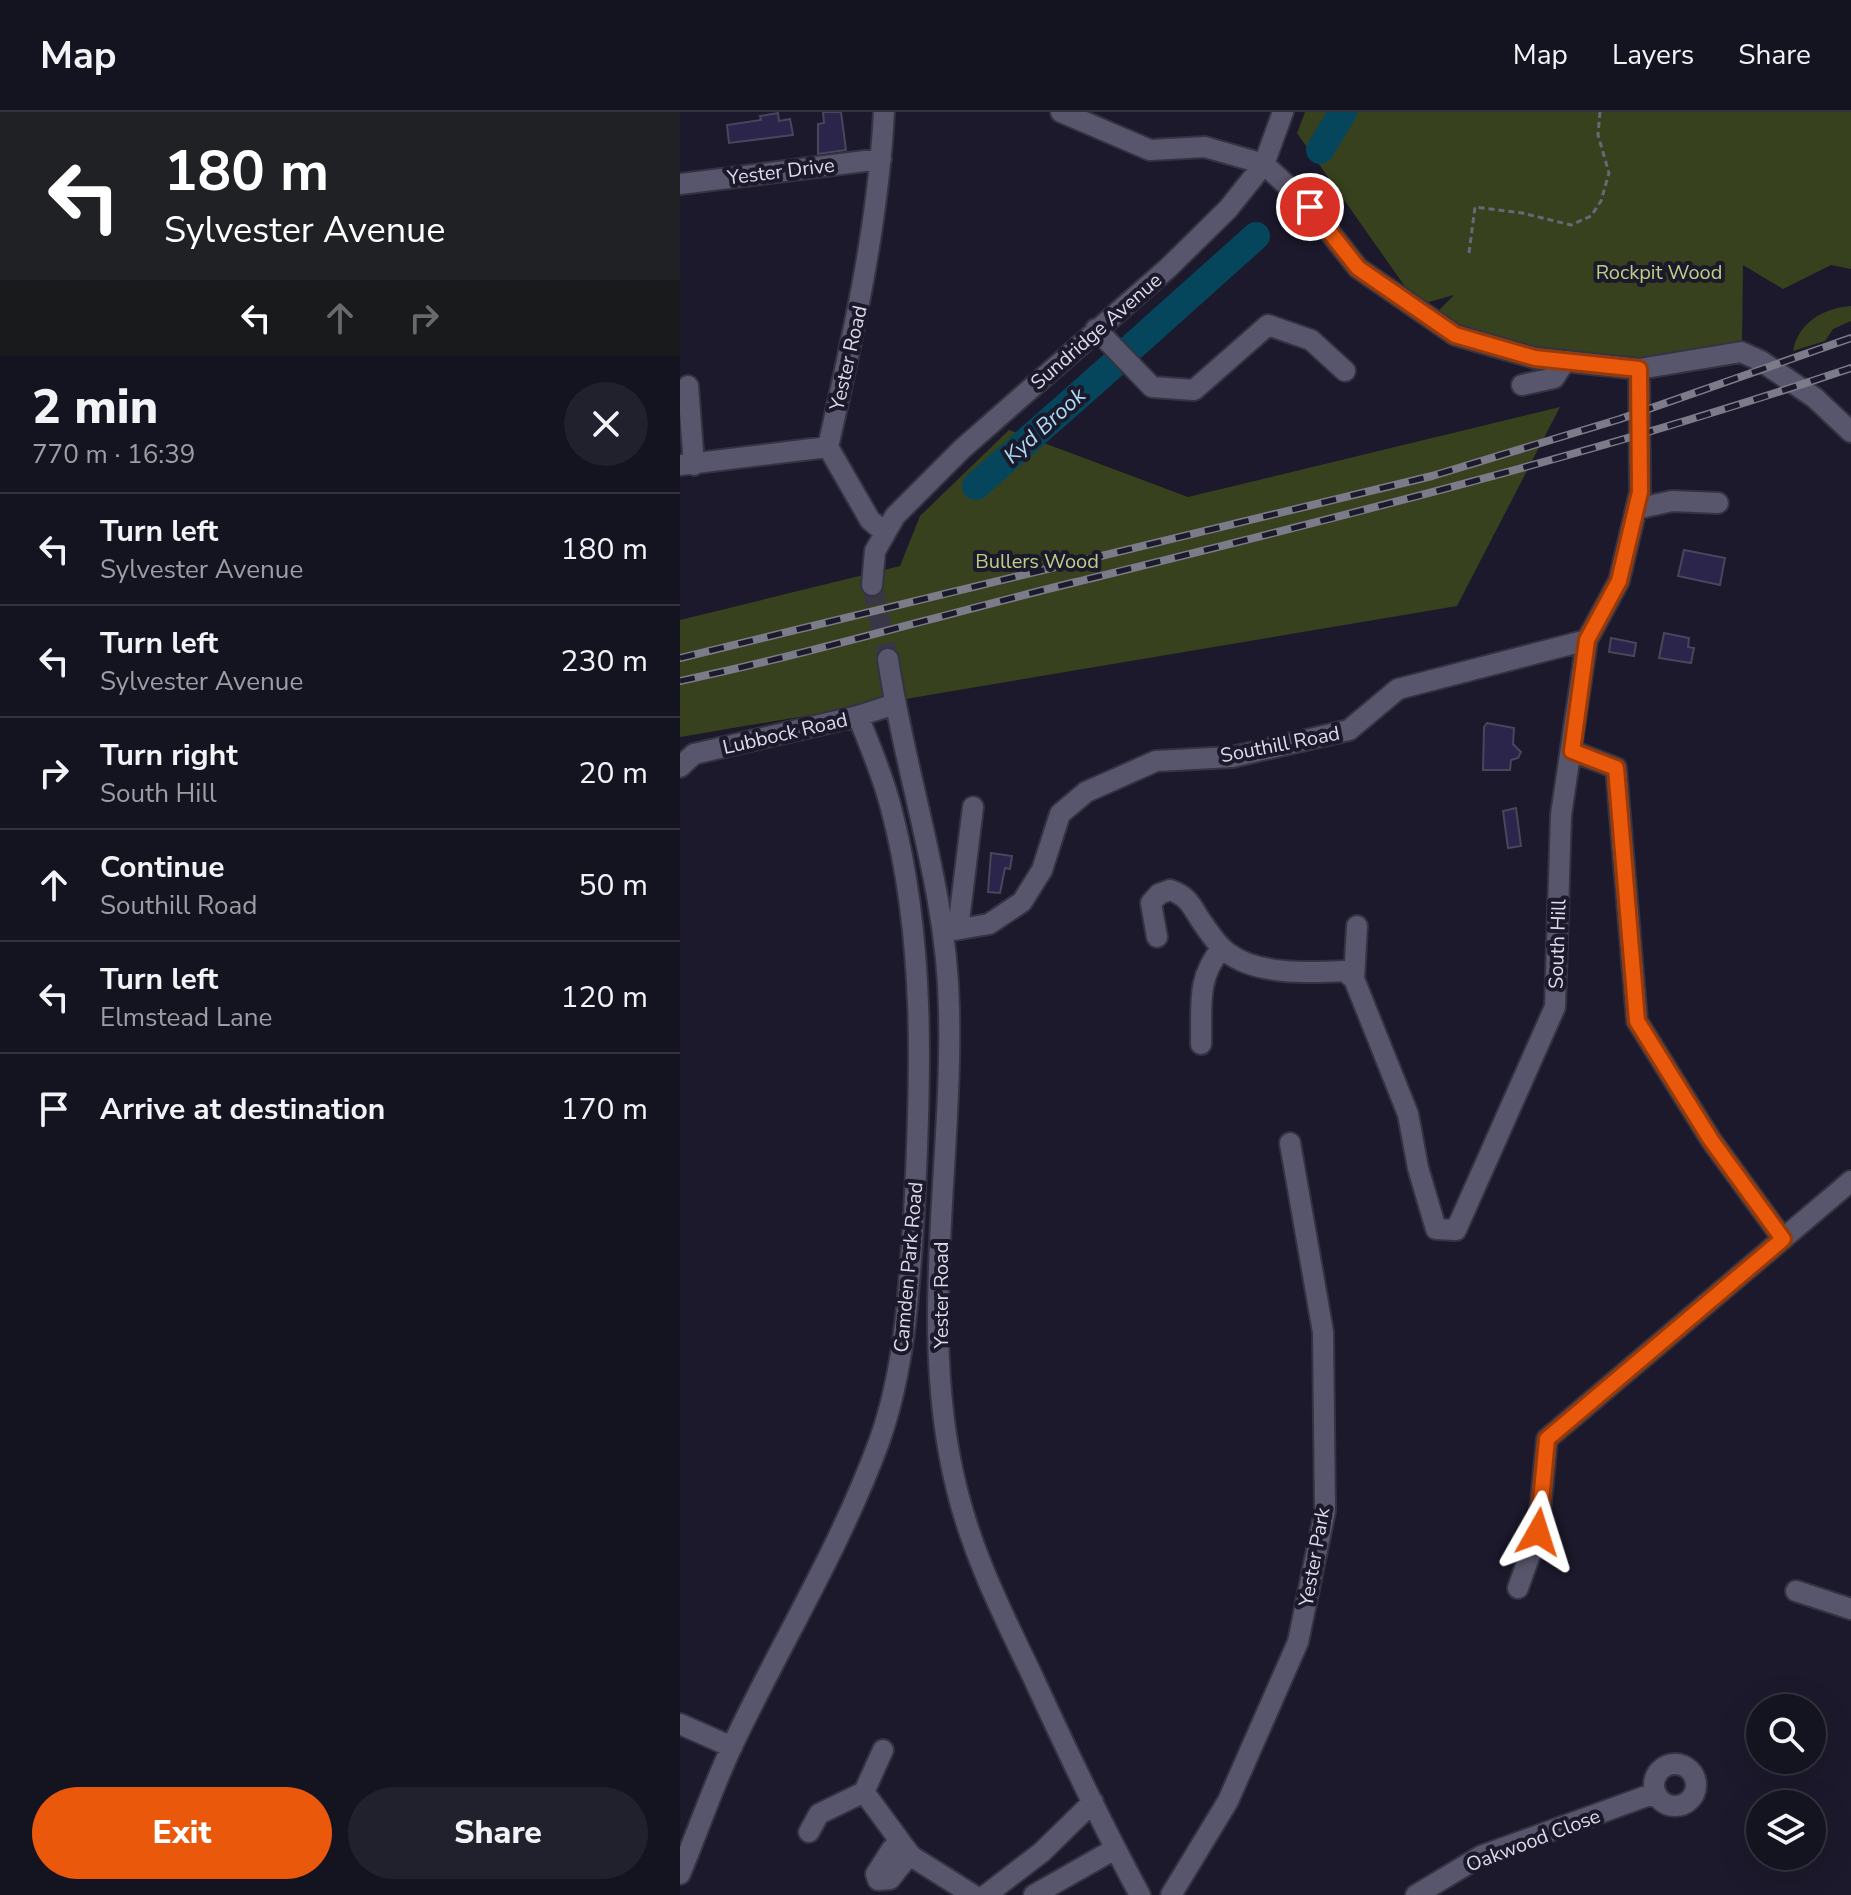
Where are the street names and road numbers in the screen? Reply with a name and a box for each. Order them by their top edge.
street label: Yester Drive [725,152,836,192]
street label: Sundridge Avenue [1025,267,1168,396]
street label: Yester Road [823,303,874,414]
street label: Lubbock Road [720,706,850,761]
street label: Southill Road [1218,720,1342,769]
street label: South Hill [1542,899,1573,989]
street label: Camden Park Road [888,1181,929,1354]
street label: Yester Road [928,1242,955,1349]
street label: Yester Park [1292,1504,1337,1610]
street label: Oakwood Close [1462,1802,1604,1879]

